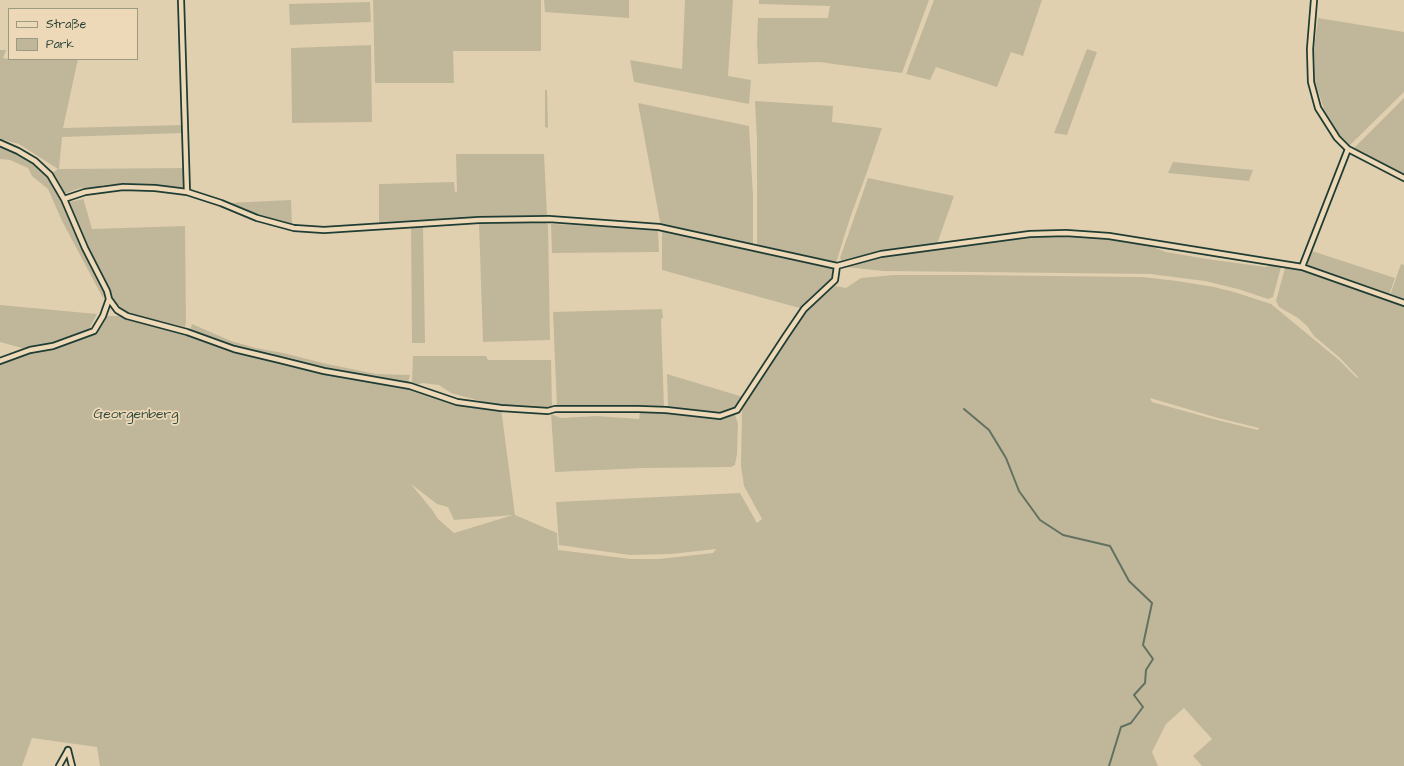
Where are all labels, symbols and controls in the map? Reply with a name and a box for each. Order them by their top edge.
legend [8,8,138,60]
text: Straße [46,16,86,33]
text: Park [46,36,74,53]
park label: Georgenberg [93,407,179,423]

